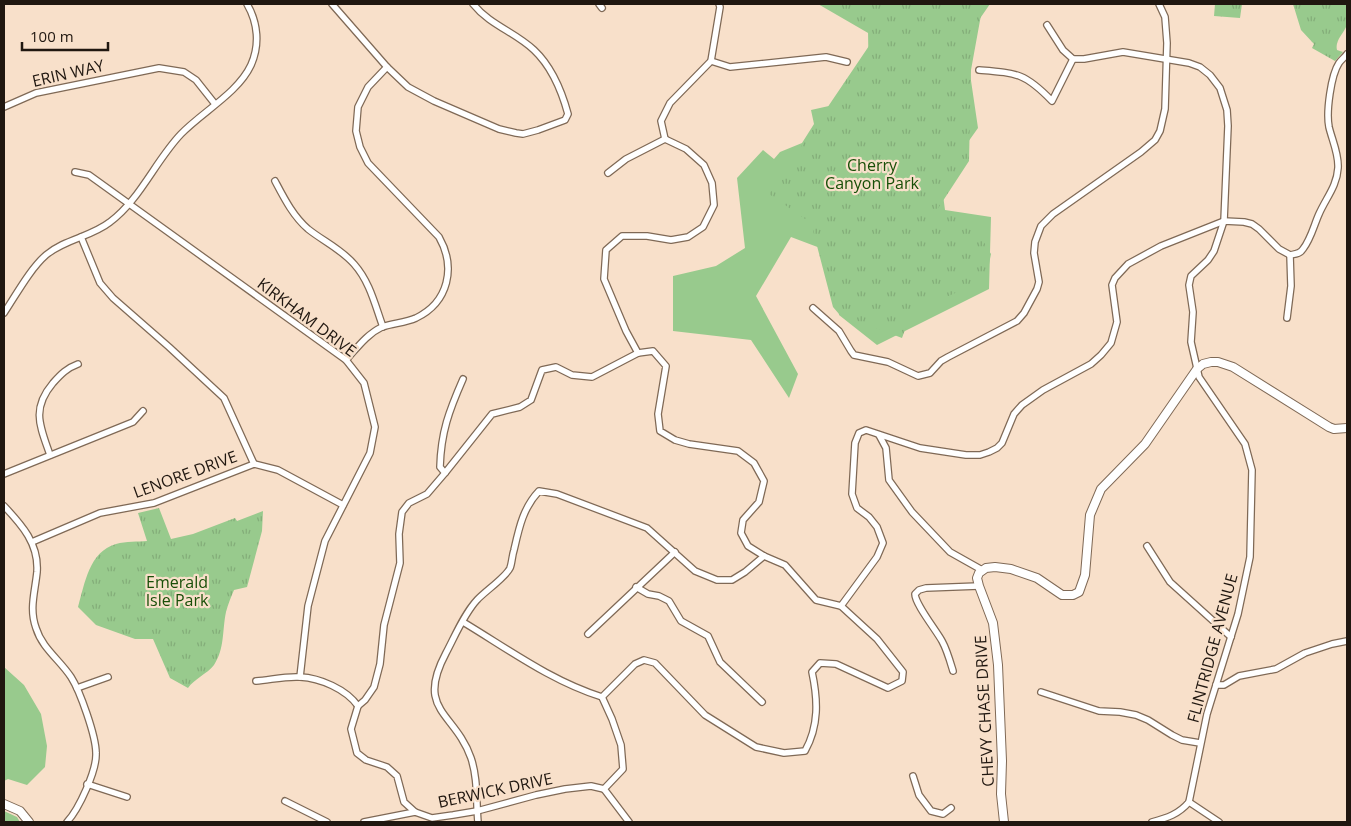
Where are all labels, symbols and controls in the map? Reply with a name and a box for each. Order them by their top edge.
scale bar [22,20,109,52]
text: 100 m [30,26,74,46]
street label: ERIN WAY [30,54,106,92]
park label: Cherry Canyon Park [825,154,920,194]
street label: KIRKHAM DRIVE [253,272,361,362]
street label: LENORE DRIVE [130,445,240,503]
park label: Emerald Isle Park [146,571,209,611]
street label: FLINTRIDGE AVENUE [1181,571,1243,725]
street label: CHEVY CHASE DRIVE [969,635,999,787]
street label: BERWICK DRIVE [436,767,554,813]

